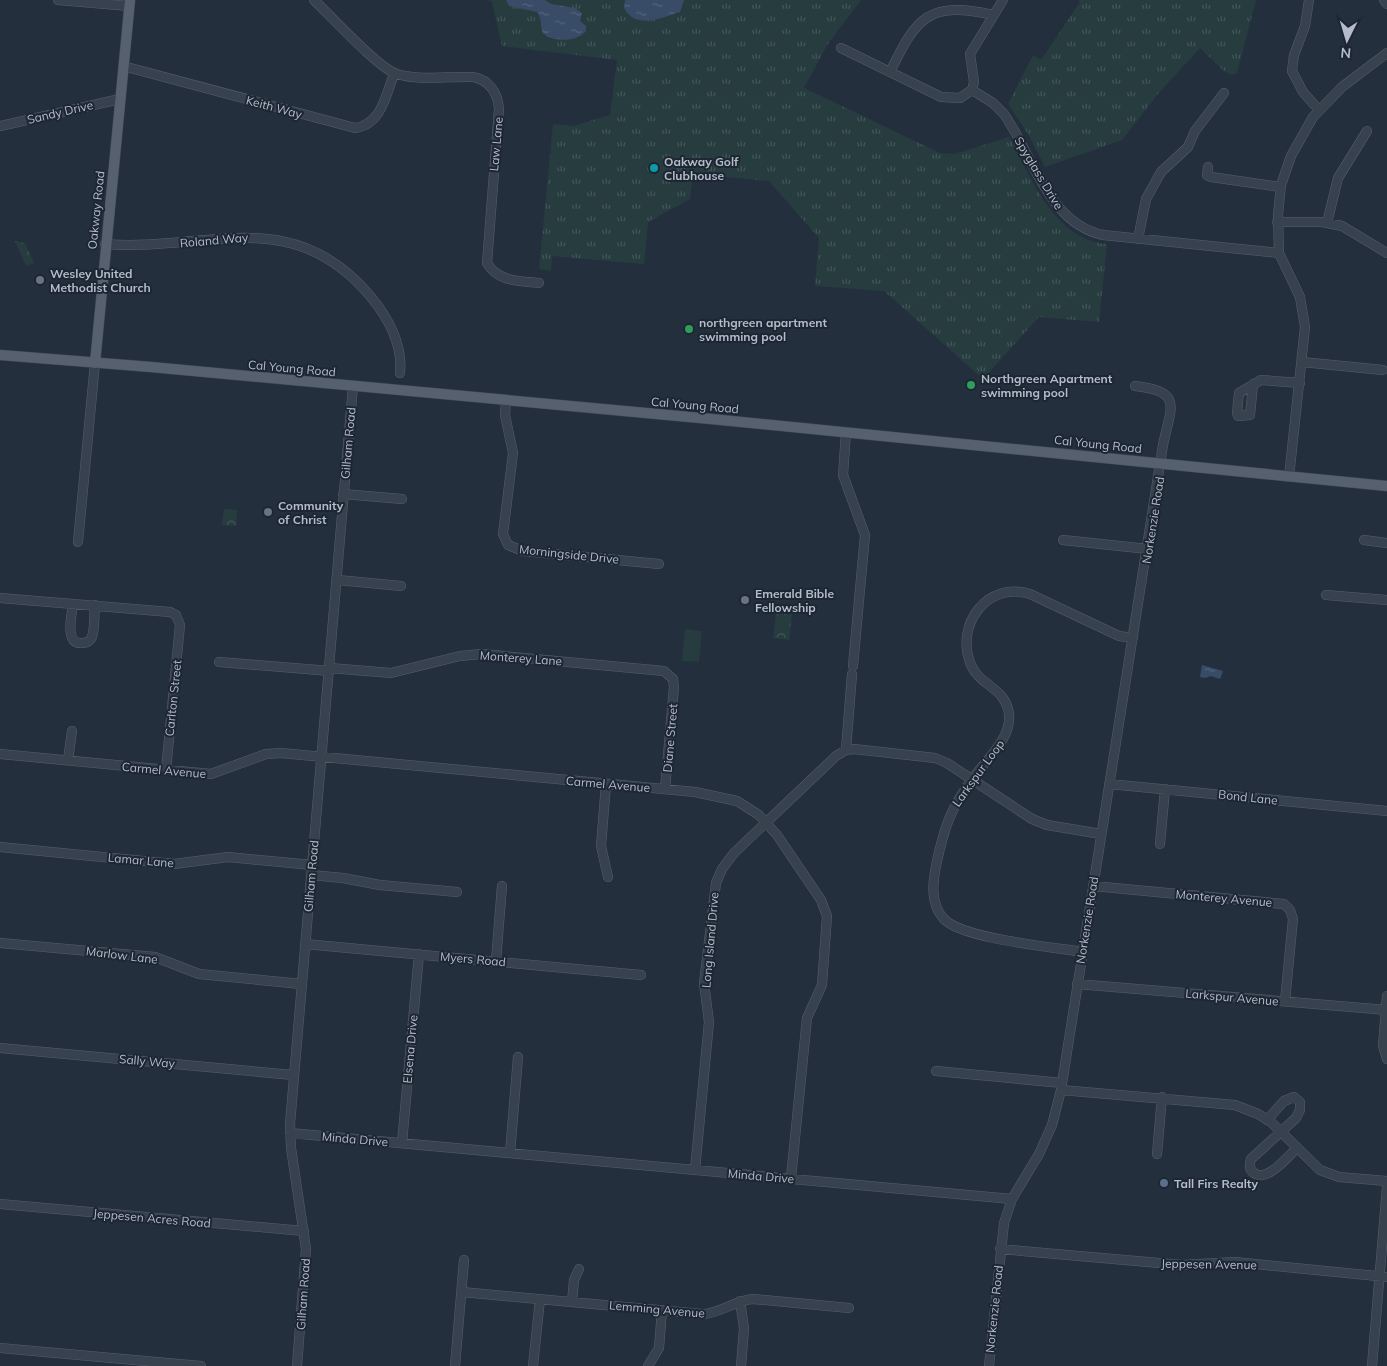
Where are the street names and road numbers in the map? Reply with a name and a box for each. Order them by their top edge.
street label: Keith Way [244,92,304,122]
street label: Sandy Drive [25,97,95,127]
street label: Law Lane [486,116,506,172]
street label: Spyglass Drive [1011,134,1067,212]
street label: Oakway Road [84,170,108,250]
street label: Roland Way [179,229,249,250]
street label: Cal Young Road [247,357,337,379]
street label: Cal Young Road [650,394,740,416]
street label: Gilham Road [337,407,359,479]
street label: Cal Young Road [1053,432,1143,456]
street label: Norkenzie Road [1139,475,1167,565]
street label: Morningside Drive [518,541,620,567]
street label: Monterey Lane [479,648,563,668]
street label: Carlton Street [162,659,184,737]
street label: Diane Street [660,703,680,773]
street label: Larkspur Loop [949,737,1007,809]
street label: Carmel Avenue [121,759,207,781]
street label: Carmel Avenue [565,773,651,795]
street label: Bond Lane [1218,786,1278,808]
street label: Gilham Road [300,840,322,912]
street label: Lamar Lane [107,850,175,870]
street label: Norkenzie Road [1073,875,1101,965]
street label: Monterey Avenue [1175,886,1273,910]
street label: Long Island Drive [698,891,722,989]
street label: Marlow Lane [85,943,159,967]
street label: Myers Road [440,949,506,969]
street label: Larkspur Avenue [1185,985,1279,1009]
street label: Elsena Drive [400,1014,420,1084]
street label: Sally Way [118,1051,176,1071]
street label: Minda Drive [321,1129,389,1149]
street label: Minda Drive [727,1166,795,1186]
street label: Jeppesen Acres Road [93,1205,211,1231]
street label: Jeppesen Avenue [1161,1256,1257,1272]
street label: Gilham Road [293,1258,313,1330]
street label: Norkenzie Road [982,1264,1006,1354]
street label: Lemming Avenue [608,1297,706,1321]

